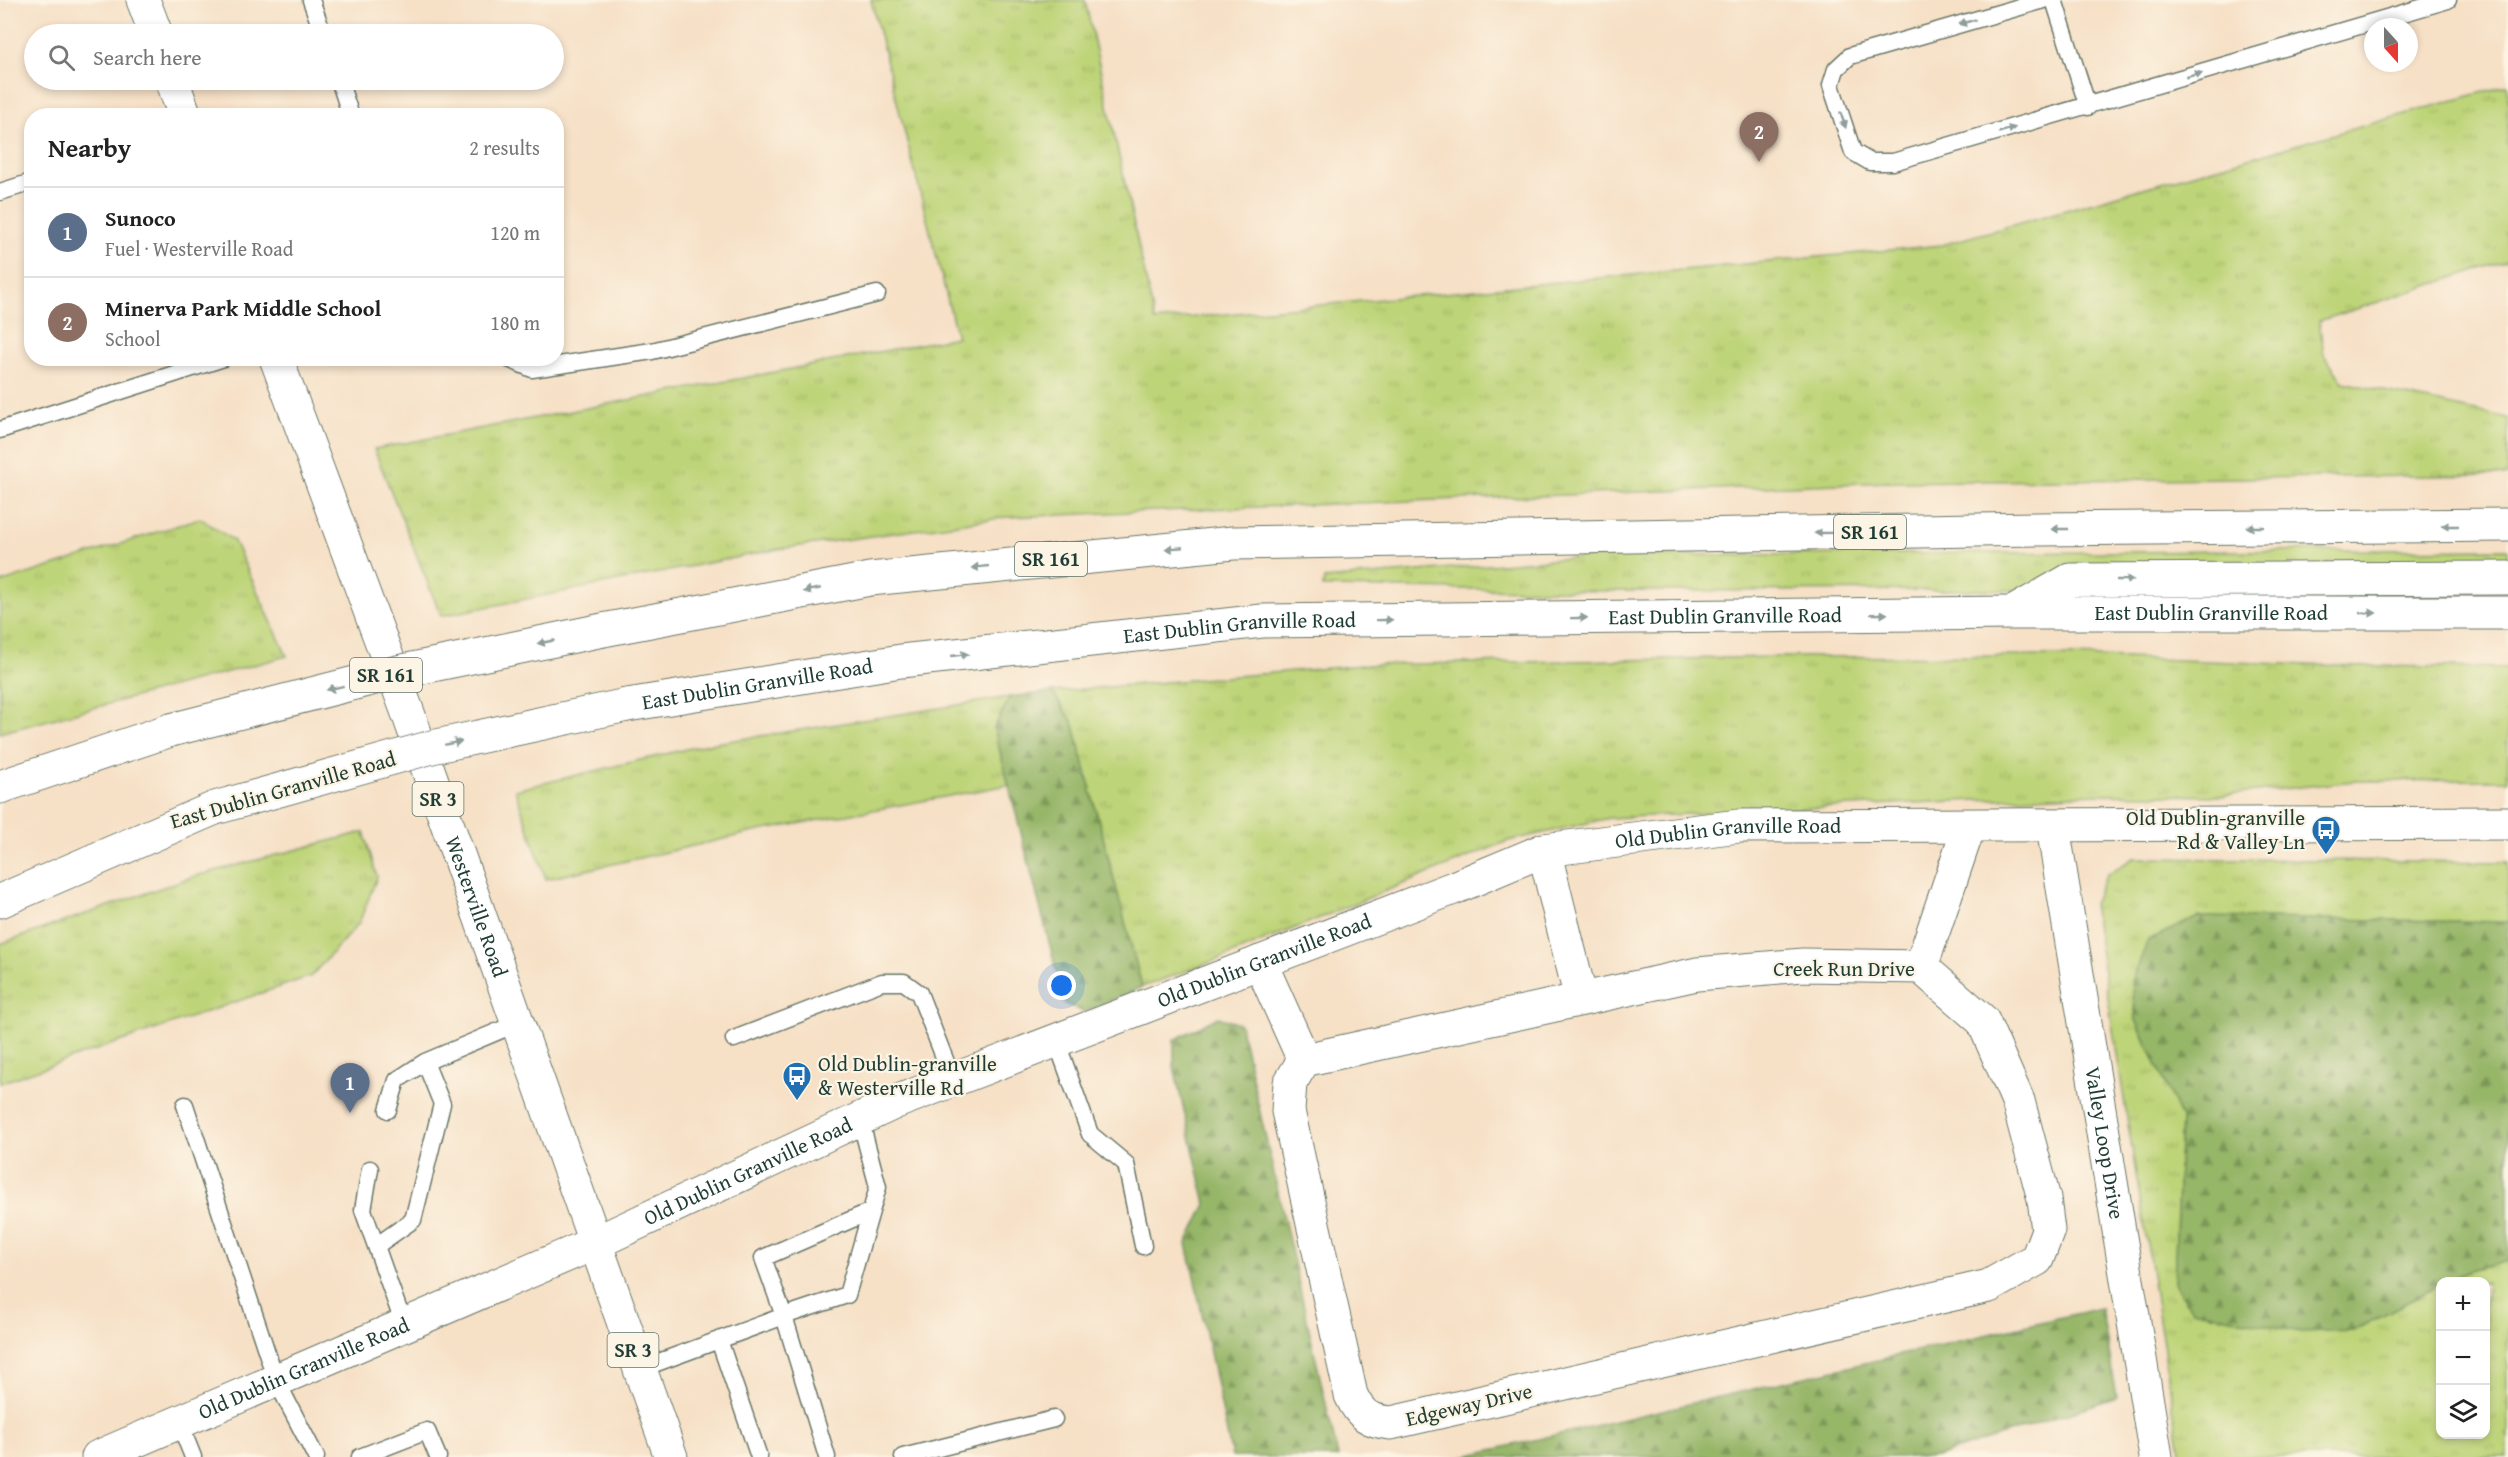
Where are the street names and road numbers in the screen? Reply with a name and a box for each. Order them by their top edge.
road number: SR 161 [1834,515,1906,549]
road number: SR 161 [1015,542,1087,576]
street label: East Dublin Granville Road [2095,597,2329,628]
street label: East Dublin Granville Road [1608,599,1843,632]
street label: East Dublin Granville Road [1122,604,1357,651]
street label: East Dublin Granville Road [640,650,876,717]
road number: SR 161 [350,658,422,692]
street label: East Dublin Granville Road [166,742,400,837]
road number: SR 3 [412,782,464,816]
street label: Old Dublin Granville Road [1613,810,1842,856]
street label: Westerville Road [438,831,516,982]
street label: Old Dublin Granville Road [1153,905,1376,1015]
street label: Creek Run Drive [1773,953,1915,984]
street label: Valley Loop Drive [2077,1064,2133,1221]
street label: Old Dublin Granville Road [638,1108,858,1233]
street label: Old Dublin Granville Road [193,1309,415,1427]
road number: SR 3 [608,1333,658,1367]
street label: Edgeway Drive [1403,1375,1535,1434]

